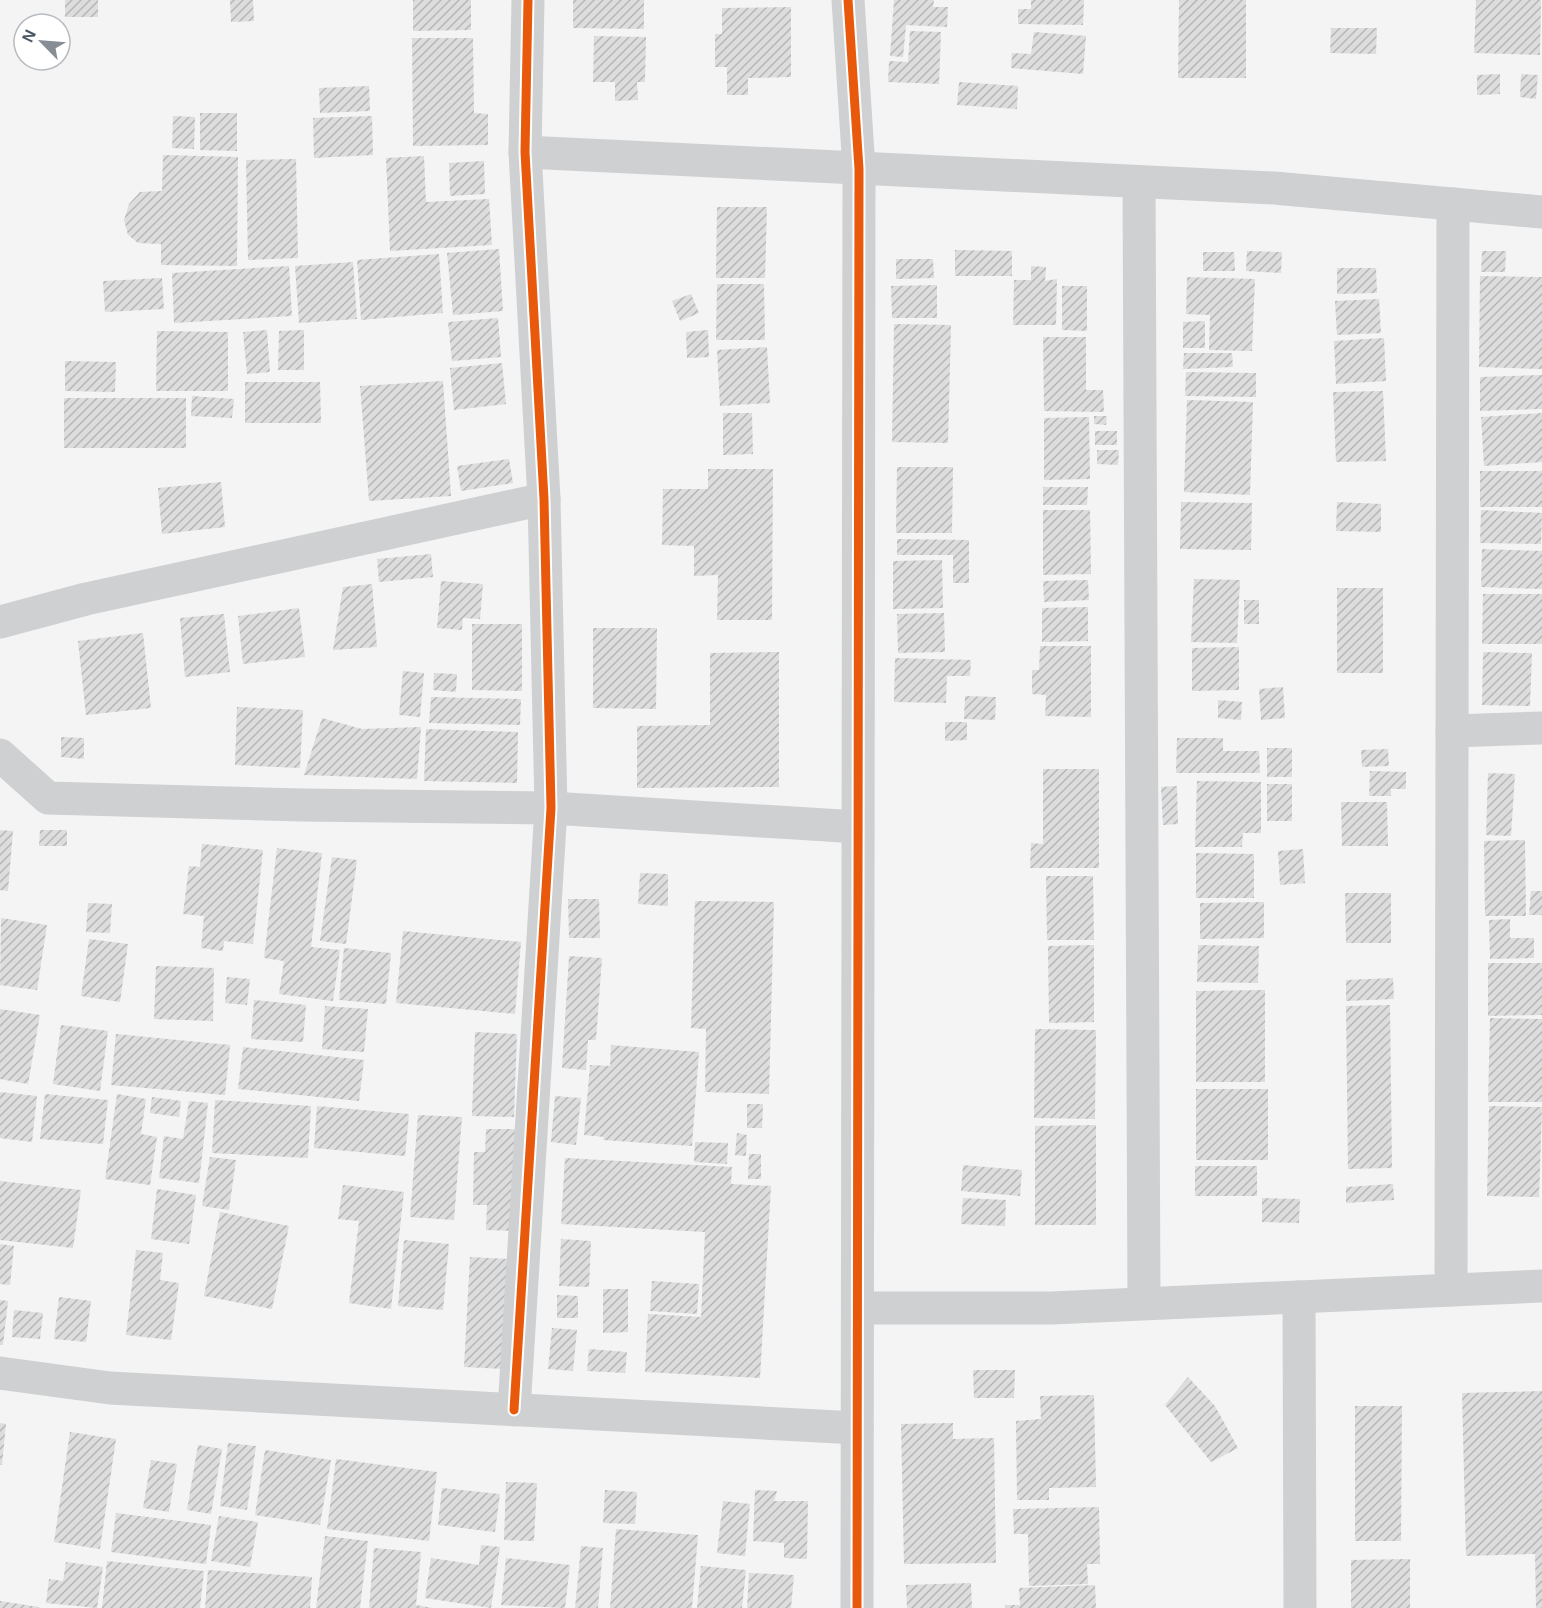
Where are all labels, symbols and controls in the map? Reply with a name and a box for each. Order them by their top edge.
north arrow [12,12,72,72]
text: N [19,27,39,45]

